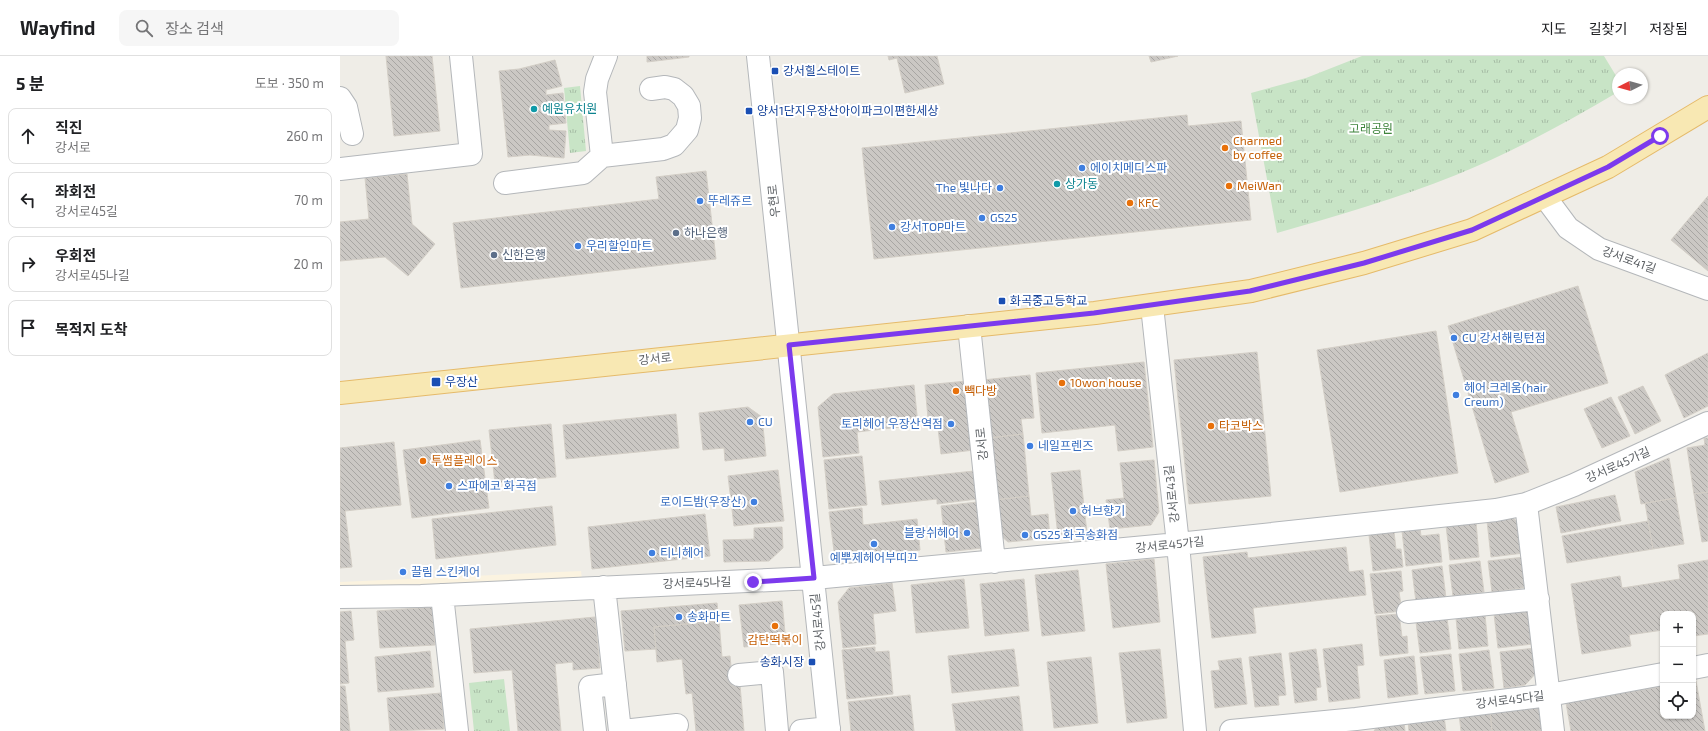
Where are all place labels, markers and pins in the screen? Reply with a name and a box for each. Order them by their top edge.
place label: 강서힐스테이트 [783,63,860,77]
marker: 강서힐스테이트 [770,66,780,76]
place label: 예원유치원 [542,101,597,115]
place label: 양서1단지우장산아이파크이편한세상 [757,103,938,117]
marker: 예원유치원 [529,104,539,114]
marker: 양서1단지우장산아이파크이편한세상 [744,106,754,116]
place label: Charmed by coffee [1233,133,1282,161]
marker: Charmed by coffee [1220,143,1230,153]
place label: 에이치메디스파 [1090,160,1167,174]
marker: 에이치메디스파 [1077,163,1087,173]
place label: 상가동 [1065,176,1098,190]
place label: MeiWan [1237,178,1282,192]
marker: 상가동 [1052,179,1062,189]
place label: The 빛나다 [936,180,992,194]
marker: MeiWan [1224,181,1234,191]
marker: The 빛나다 [995,183,1005,193]
place label: 뚜레쥬르 [708,193,752,207]
place label: KFC [1138,195,1158,209]
marker: 뚜레쥬르 [695,196,705,206]
marker: KFC [1125,198,1135,208]
place label: GS25 [990,210,1017,224]
marker: GS25 [977,213,987,223]
place label: 강서TOP마트 [900,219,966,233]
marker: 강서TOP마트 [887,222,897,232]
place label: 하나은행 [684,225,728,239]
marker: 하나은행 [671,228,681,238]
place label: 우리할인마트 [586,238,652,252]
marker: 우리할인마트 [573,241,583,251]
place label: 신한은행 [502,247,546,261]
marker: 신한은행 [489,250,499,260]
place label: 화곡중고등학교 [1010,293,1087,307]
marker: 화곡중고등학교 [997,296,1007,306]
place label: CU 강서해링턴점 [1462,330,1546,344]
marker: CU 강서해링턴점 [1449,333,1459,343]
place label: 우장산 [445,374,478,388]
place label: 10won house [1070,375,1142,389]
marker: 우장산 [430,376,442,388]
marker: 10won house [1057,378,1067,388]
place label: 헤어 크레움(hair Creum) [1464,380,1548,408]
place label: 빽다방 [964,383,997,397]
marker: 빽다방 [951,386,961,396]
marker: 헤어 크레움(hair Creum) [1451,390,1461,400]
place label: CU [758,414,773,428]
place label: 토리헤어 우장산역점 [841,416,943,430]
marker: CU [745,417,755,427]
place label: 타코박스 [1219,418,1263,432]
marker: 토리헤어 우장산역점 [946,419,956,429]
marker: 타코박스 [1206,421,1216,431]
place label: 네일프렌즈 [1038,438,1093,452]
marker: 네일프렌즈 [1025,441,1035,451]
place label: 투썸플레이스 [431,453,497,467]
marker: 투썸플레이스 [418,456,428,466]
place label: 스파에코 화곡점 [457,478,537,492]
marker: 스파에코 화곡점 [444,481,454,491]
place label: 로이드밤(우장산) [660,494,746,508]
marker: 로이드밤(우장산) [749,497,759,507]
place label: 허브향기 [1081,503,1125,517]
marker: 허브향기 [1068,506,1078,516]
place label: 블랑쉬헤어 [904,525,959,539]
place label: GS25 화곡송화점 [1033,527,1118,541]
marker: 블랑쉬헤어 [962,528,972,538]
marker: GS25 화곡송화점 [1020,530,1030,540]
marker: 예뿌제헤어부띠끄 [869,539,879,549]
place label: 티니헤어 [660,545,704,559]
marker: 티니헤어 [647,548,657,558]
place label: 예뿌제헤어부띠끄 [830,550,918,564]
place label: 끌림 스킨케어 [411,564,480,578]
marker: 끌림 스킨케어 [398,567,408,577]
place label: 송화마트 [687,609,731,623]
marker: 송화마트 [674,612,684,622]
marker: 감탄떡볶이 [770,621,780,631]
place label: 감탄떡볶이 [747,632,803,646]
place label: 송화시장 [760,654,804,668]
marker: 송화시장 [807,657,817,667]

